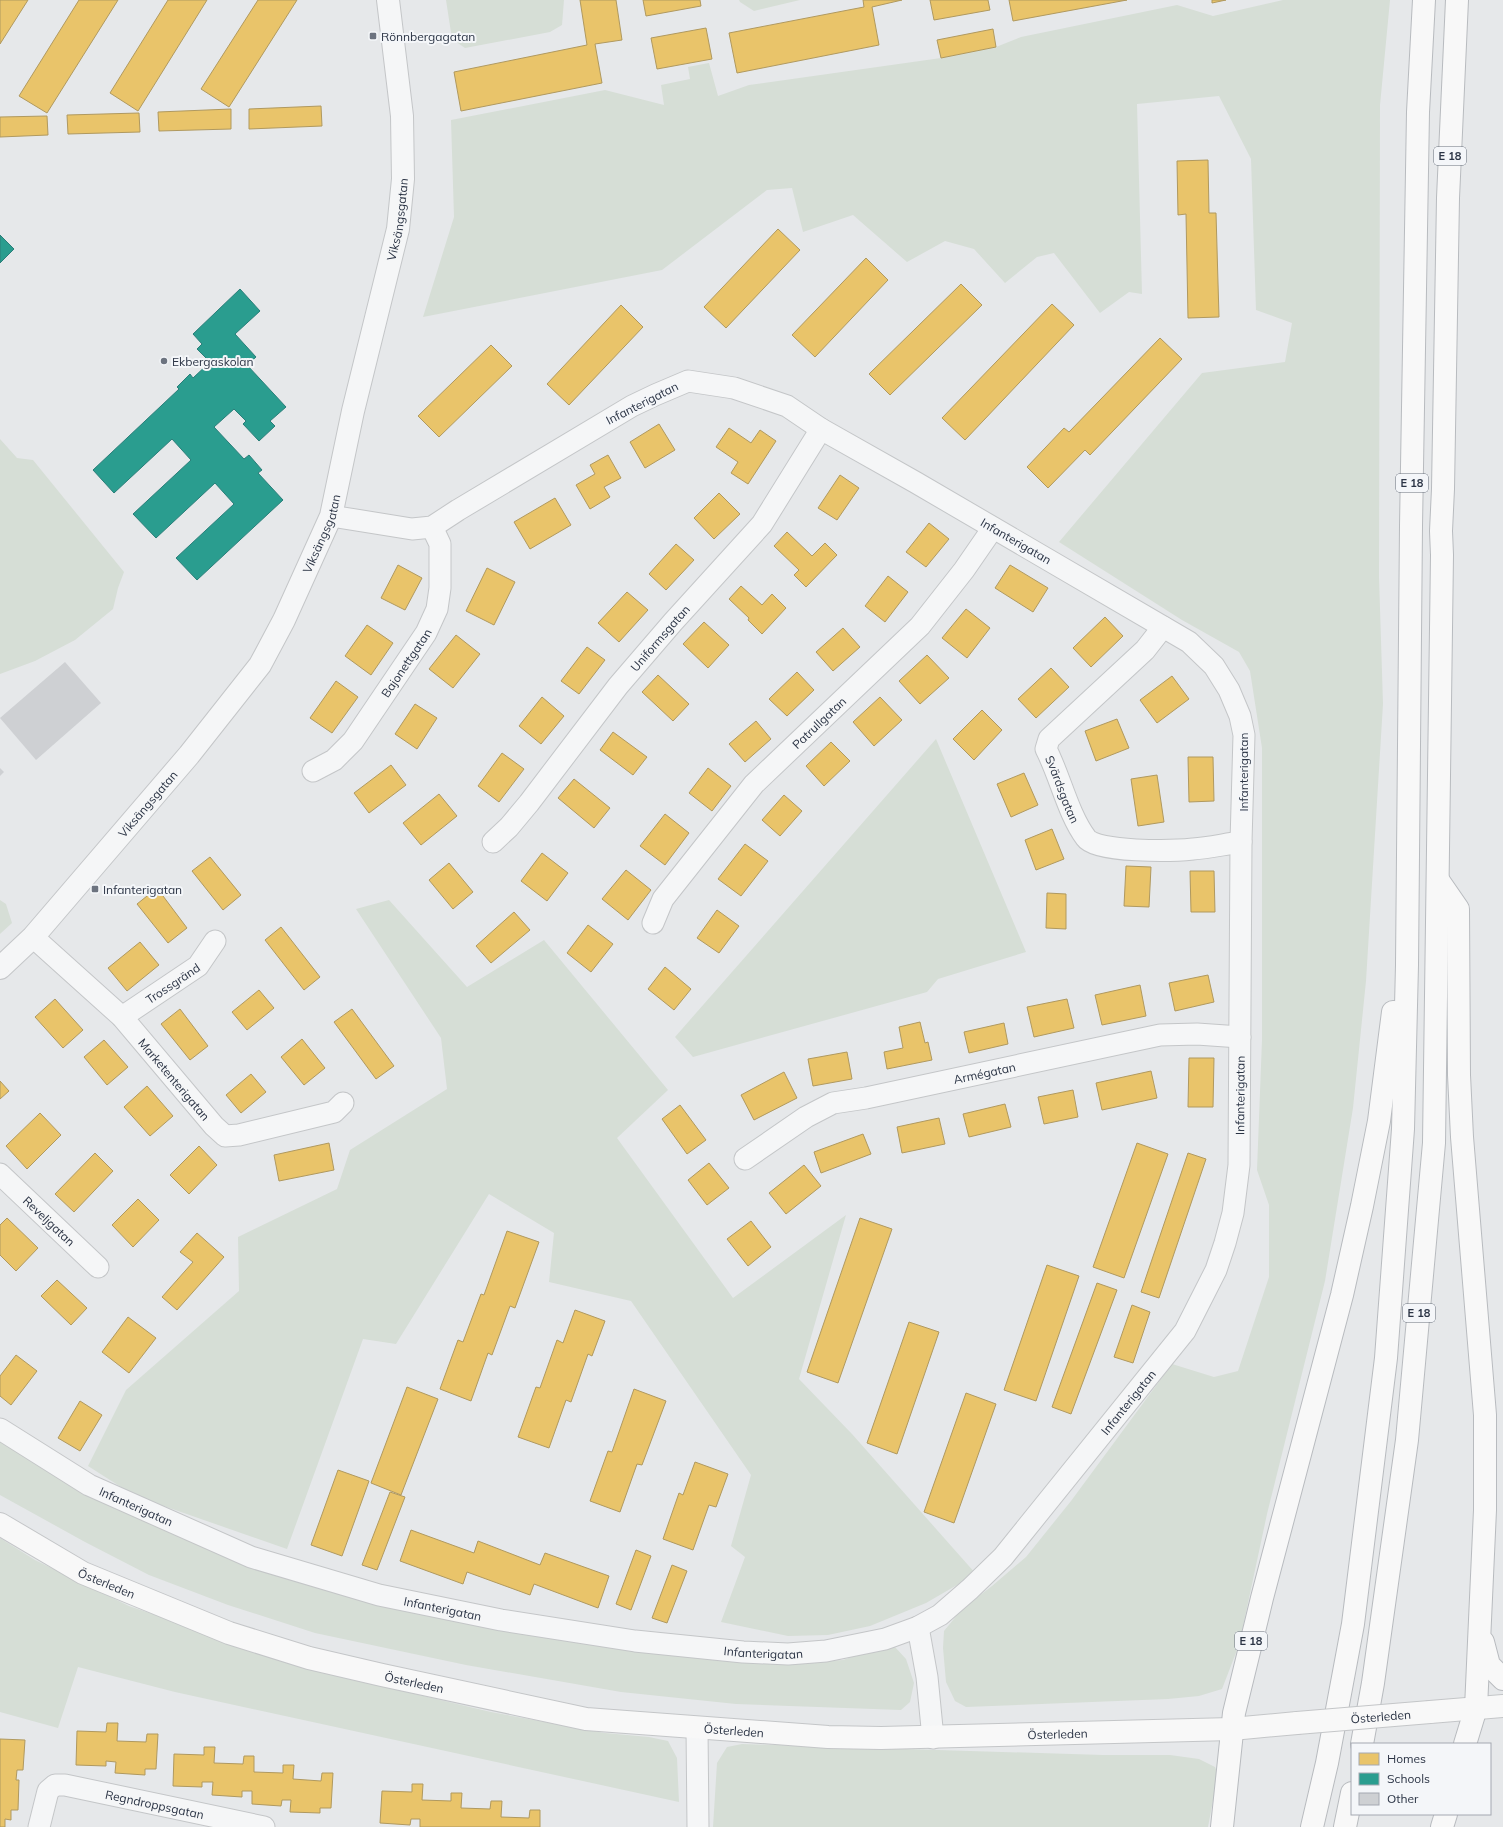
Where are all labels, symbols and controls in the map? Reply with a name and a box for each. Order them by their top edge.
place label: Rönnbergagatan [381,29,475,44]
marker: Rönnbergagatan [368,31,378,41]
road number: E 18 [1434,147,1466,165]
street label: Viksängsgatan [383,177,411,262]
place label: Ekbergaskolan [172,354,254,369]
marker: Ekbergaskolan [159,356,169,366]
street label: Infanterigatan [603,378,681,428]
road number: E 18 [1396,474,1428,492]
street label: Viksängsgatan [299,493,343,575]
street label: Infanterigatan [978,515,1054,567]
street label: Uniformsgatan [627,601,693,674]
street label: Bajonettgatan [377,626,434,700]
street label: Patrullgatan [789,693,849,752]
street label: Infanterigatan [1236,732,1251,812]
street label: Svärdsgatan [1043,753,1083,825]
street label: Viksängsgatan [114,767,180,840]
place label: Infanterigatan [103,882,182,897]
marker: Infanterigatan [90,884,100,894]
street label: Trossgränd [143,959,203,1007]
street label: Marketenterigatan [136,1035,213,1123]
street label: Infanterigatan [1232,1056,1247,1135]
street label: Armégatan [952,1059,1017,1087]
street label: Reveljgatan [20,1193,78,1249]
road number: E 18 [1403,1304,1435,1322]
street label: Infanterigatan [1097,1366,1159,1437]
street label: Infanterigatan [97,1483,176,1529]
street label: Österleden [76,1564,137,1601]
street label: Infanterigatan [402,1593,483,1623]
road number: E 18 [1235,1632,1267,1650]
street label: Infanterigatan [723,1643,803,1662]
street label: Österleden [383,1668,445,1696]
street label: Österleden [1350,1706,1411,1726]
street label: Österleden [703,1720,765,1740]
street label: Österleden [1027,1725,1088,1742]
legend [1351,1743,1491,1815]
text: Homes [1387,1751,1426,1766]
text: Schools [1387,1771,1430,1786]
street label: Regndroppsgatan [104,1786,205,1822]
text: Other [1387,1791,1419,1806]

